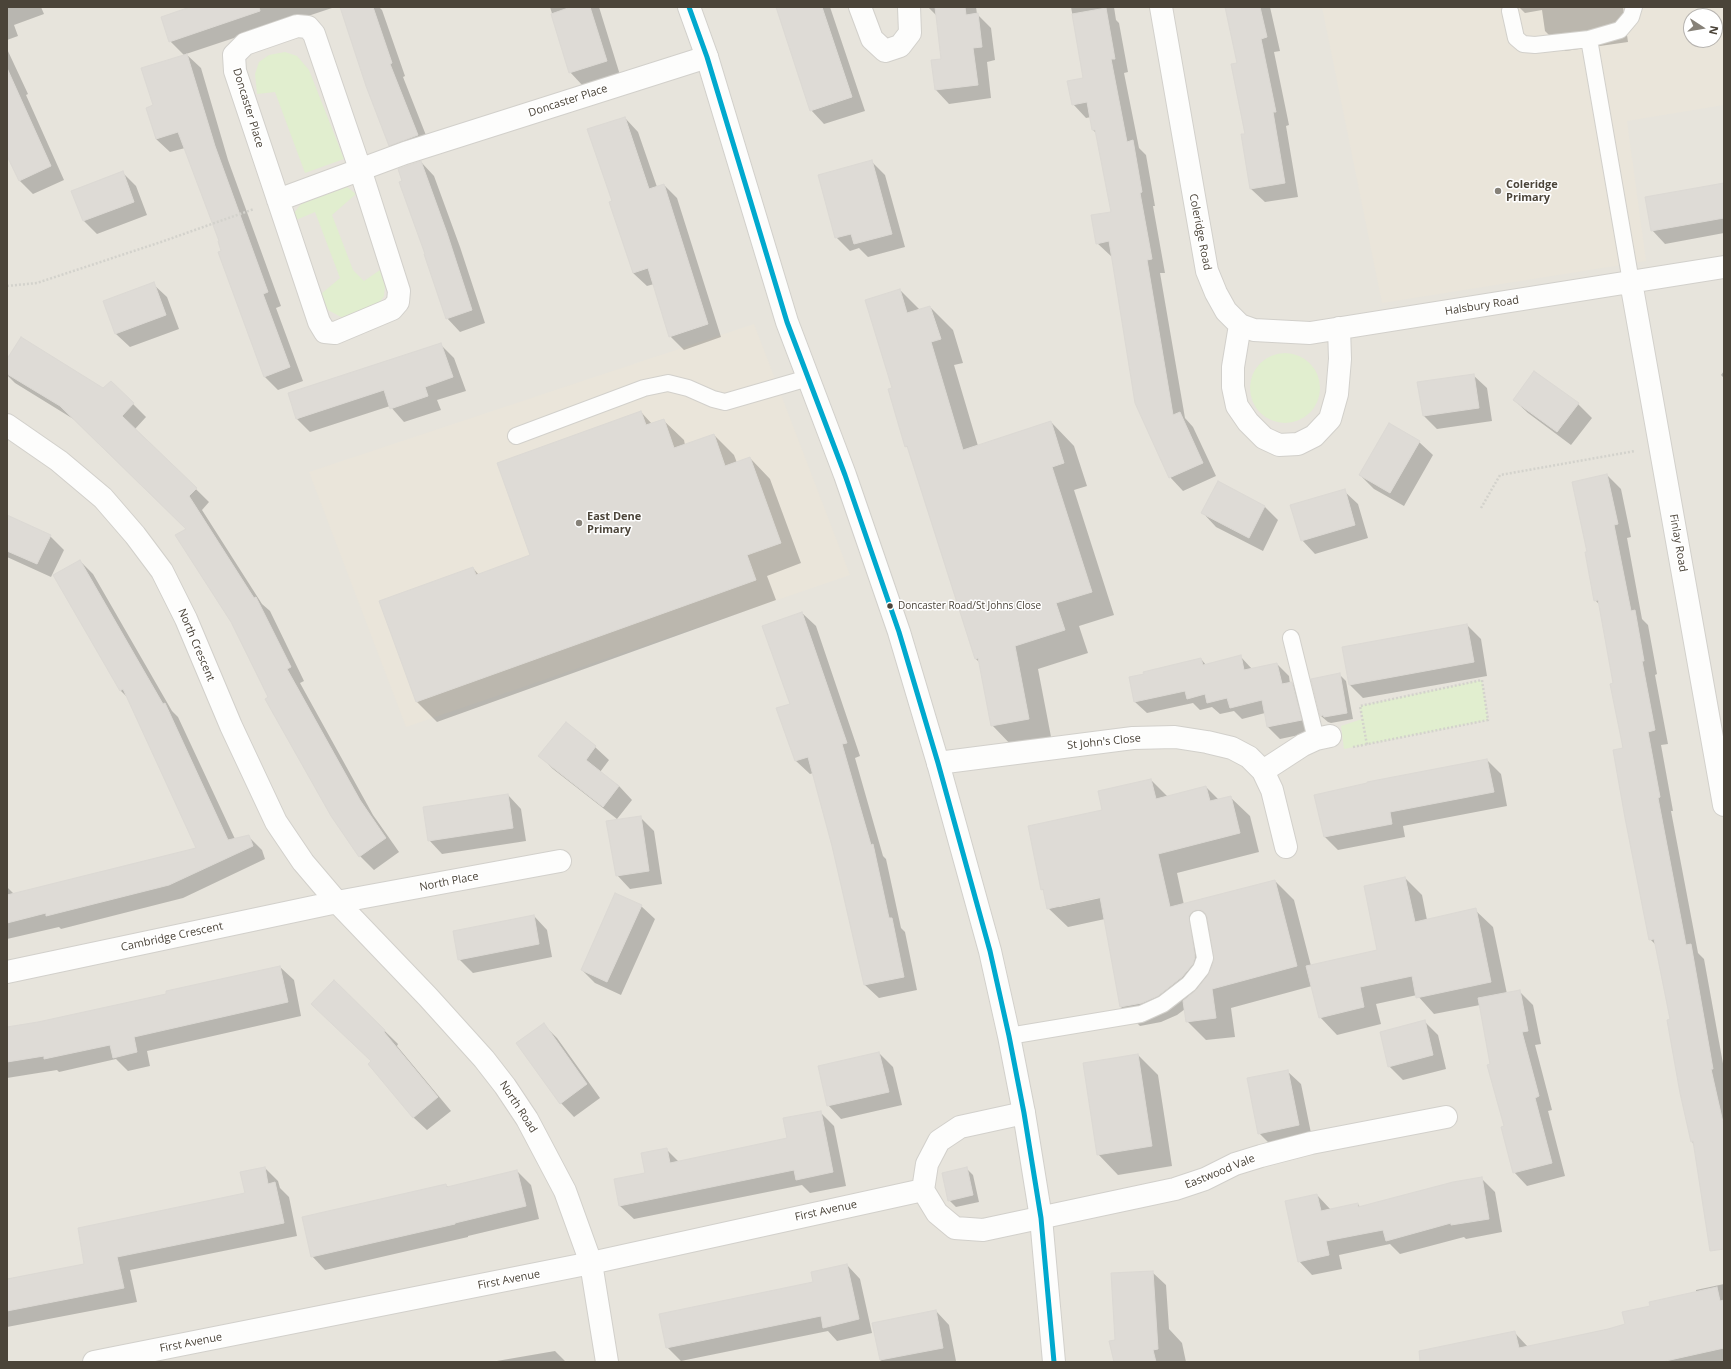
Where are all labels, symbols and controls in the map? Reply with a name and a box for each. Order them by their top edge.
north arrow [1683,8,1723,48]
text: N [1706,24,1723,36]
street label: Doncaster Place [230,67,266,149]
street label: Doncaster Place [527,82,609,120]
place label: Coleridge Primary [1506,178,1558,204]
marker: Coleridge Primary [1493,186,1503,196]
street label: Coleridge Road [1186,193,1214,271]
street label: Halsbury Road [1444,294,1520,318]
place label: East Dene Primary [587,510,641,536]
street label: Finlay Road [1666,513,1690,573]
marker: East Dene Primary [574,518,584,528]
place label: Doncaster Road/St Johns Close [898,600,1041,612]
marker: Doncaster Road/St Johns Close [885,601,895,611]
street label: North Crescent [175,607,217,683]
street label: St John's Close [1066,732,1142,752]
street label: North Place [418,870,480,894]
street label: Cambridge Crescent [120,920,224,954]
street label: North Road [496,1079,540,1135]
street label: Eastwood Vale [1183,1152,1257,1192]
street label: First Avenue [794,1198,858,1224]
street label: First Avenue [477,1267,541,1293]
street label: First Avenue [159,1330,223,1356]

